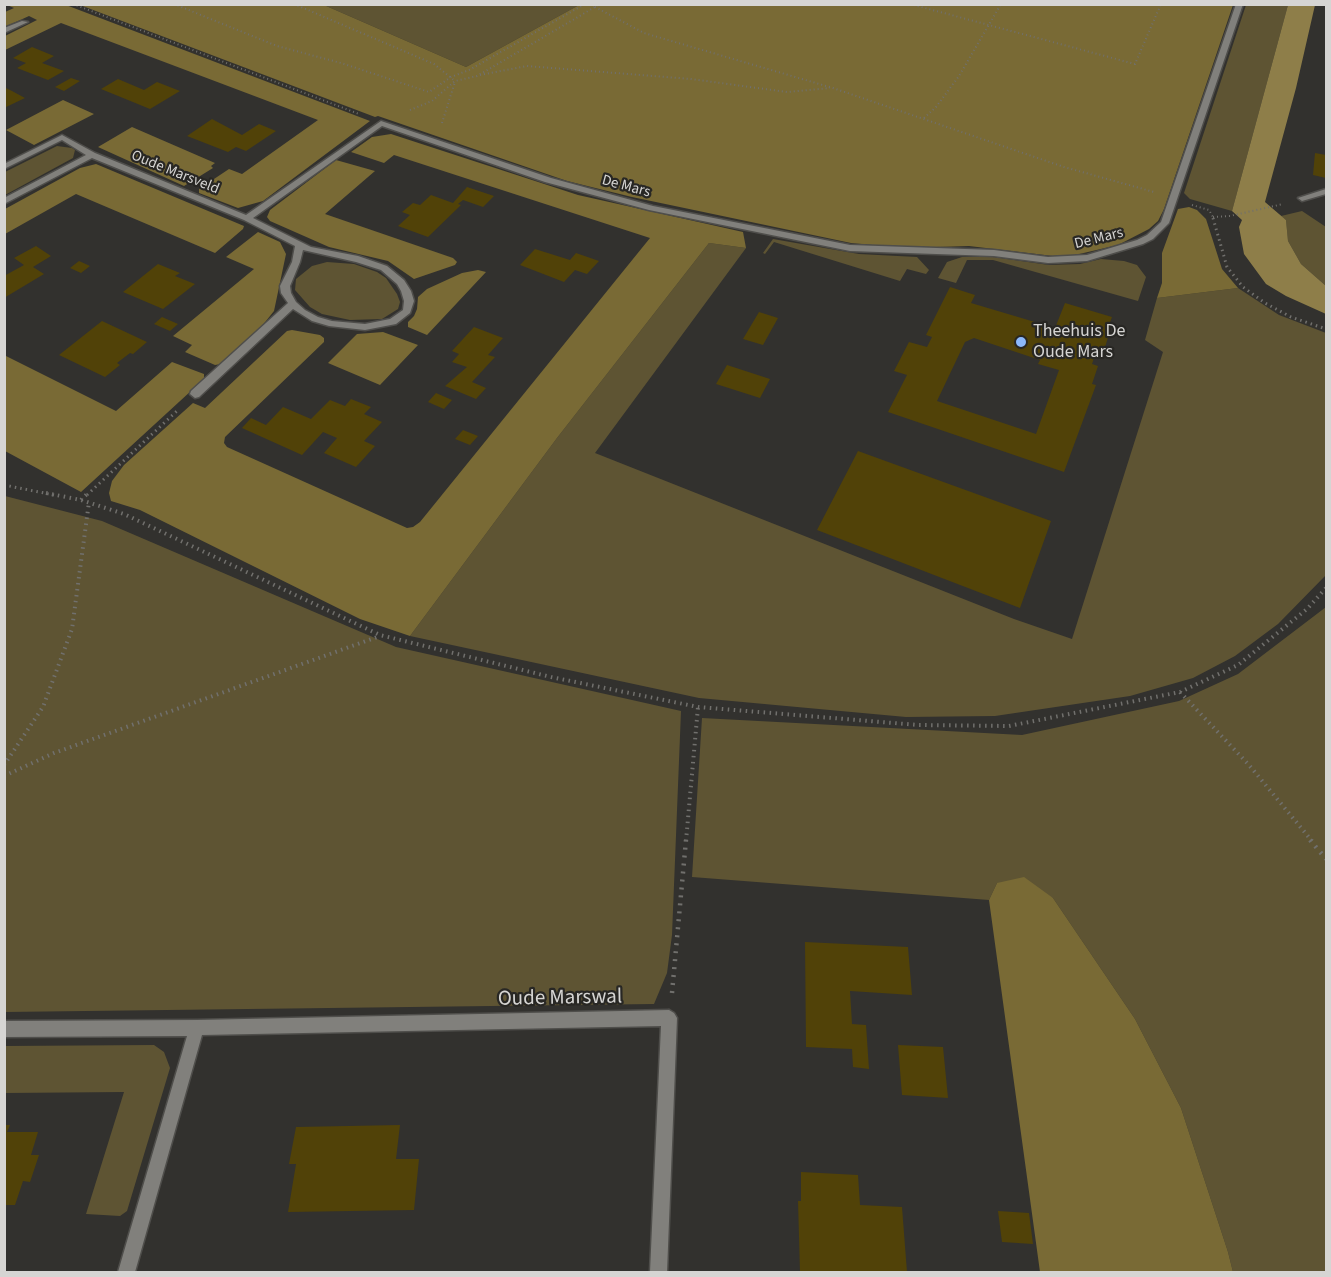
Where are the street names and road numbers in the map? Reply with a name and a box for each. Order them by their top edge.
street label: Oude Marsveld [128,147,222,199]
street label: De Mars [600,172,652,202]
street label: De Mars [1073,224,1125,254]
street label: Oude Marswal [498,985,622,1013]

